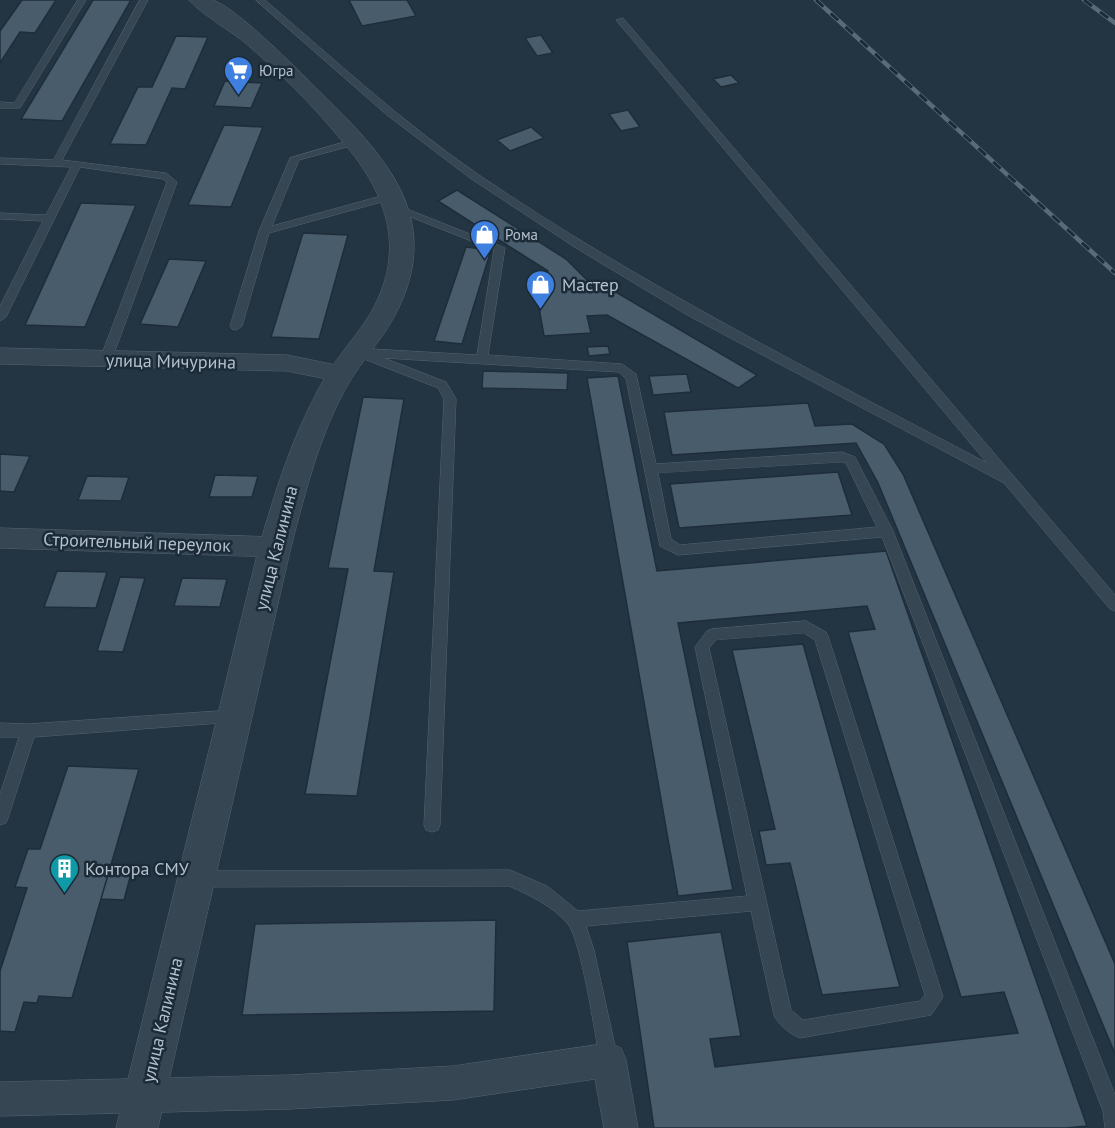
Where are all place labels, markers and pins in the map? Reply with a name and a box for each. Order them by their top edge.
supermarket icon: Югра [222,54,254,96]
place label: Югра [259,61,294,80]
shop icon: Рома [468,218,500,260]
place label: Рома [505,225,538,244]
shop icon: Мастер [525,268,557,310]
place label: Мастер [562,273,619,296]
building icon: Контора СМУ [48,852,80,894]
place label: Контора СМУ [85,857,189,880]

